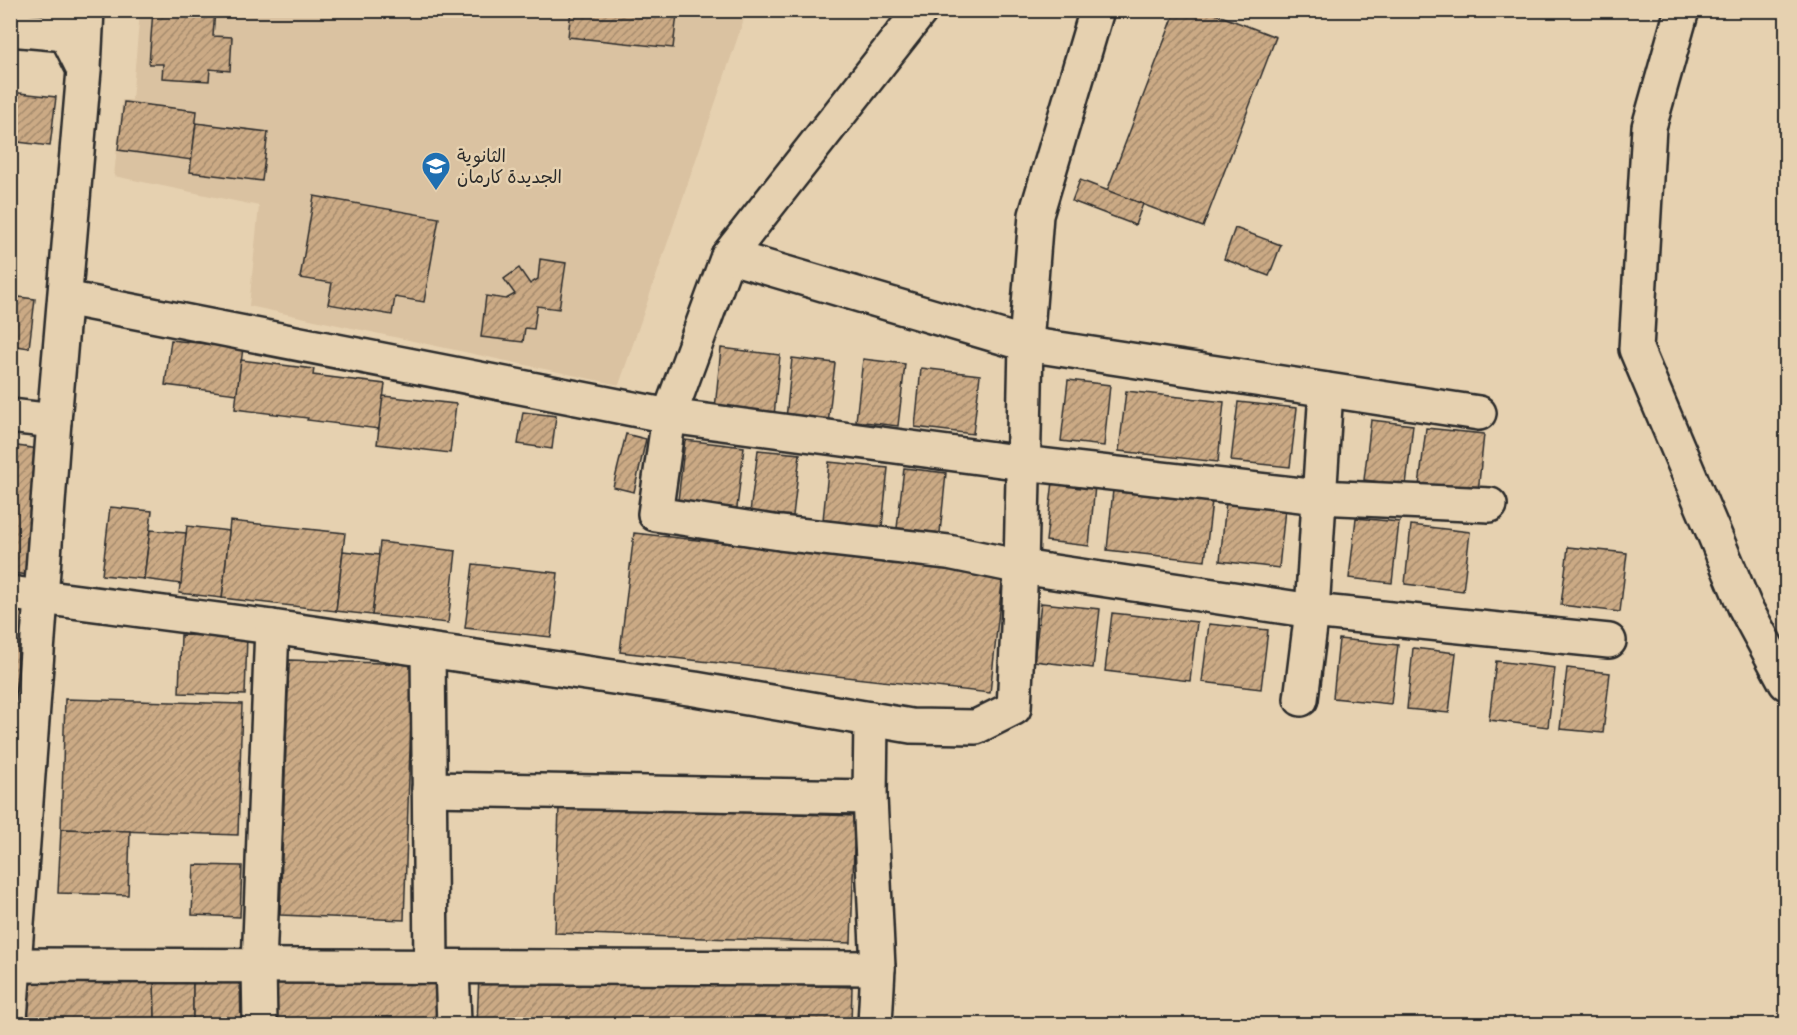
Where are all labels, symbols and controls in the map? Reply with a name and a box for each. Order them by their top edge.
place label: الثانوية الجديدة كارمان [457,143,562,189]
school or university icon: الثانوية الجديدة كارمان [420,150,452,192]

